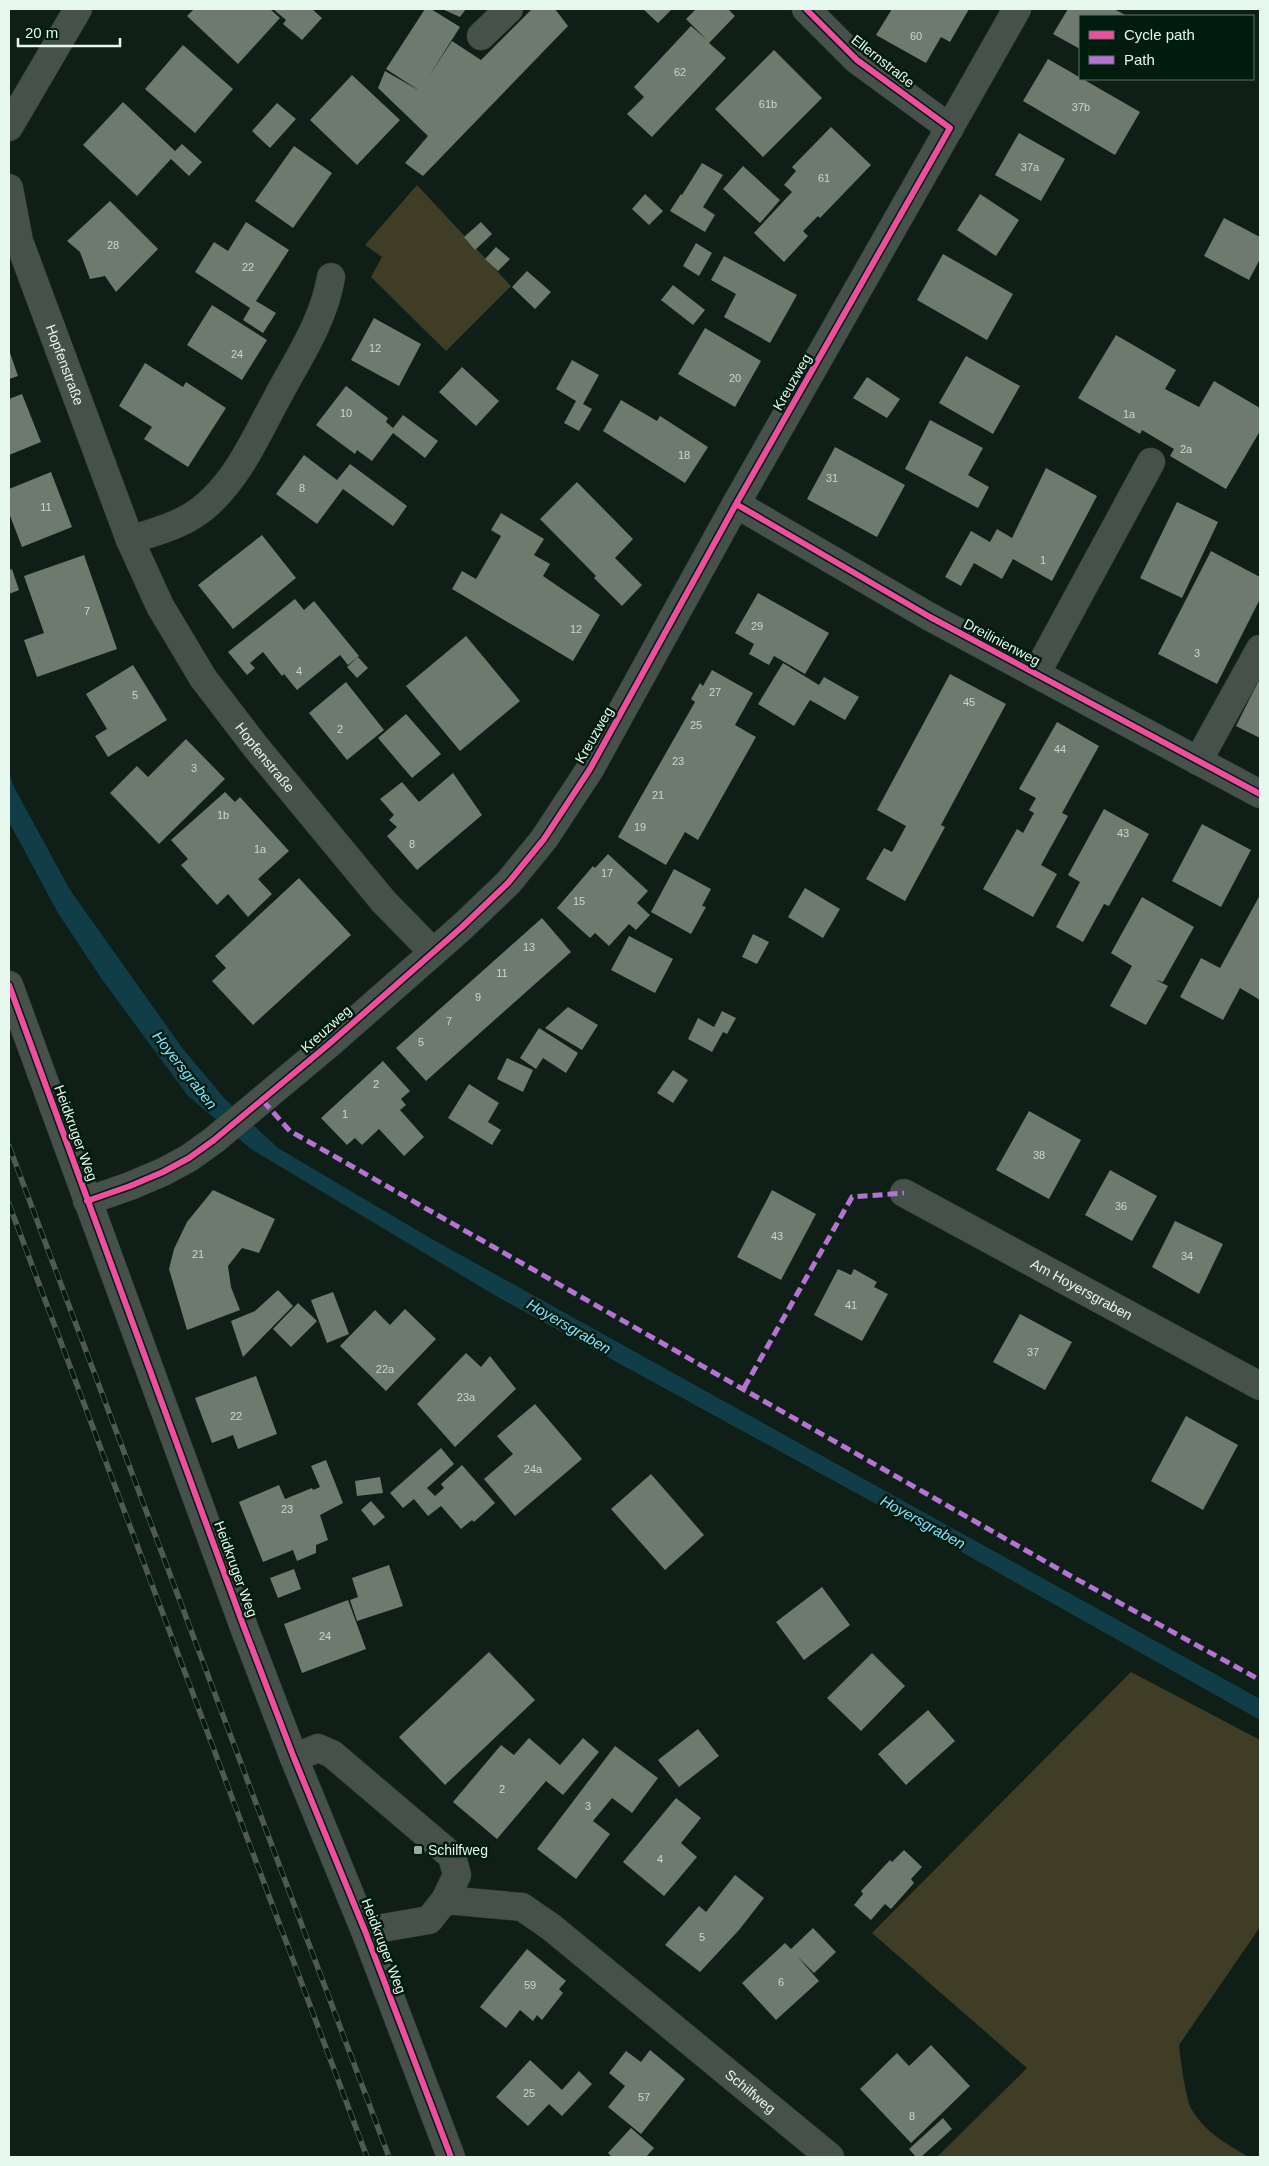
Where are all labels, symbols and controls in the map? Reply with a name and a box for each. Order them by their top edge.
scale bar [18,15,120,47]
legend [1079,15,1254,80]
text: 20 m [25,24,58,41]
text: Cycle path [1124,26,1195,43]
house number: 60 [910,30,922,42]
street label: Ellernstraße [848,31,918,91]
text: Path [1124,51,1155,68]
house number: 62 [674,66,686,78]
house number: 61b [759,98,777,110]
house number: 37b [1072,101,1090,113]
house number: 37a [1021,161,1040,173]
house number: 61 [818,172,830,184]
house number: 28 [107,239,119,251]
house number: 22 [242,261,254,273]
street label: Hopfenstraße [43,322,87,408]
house number: 12 [369,342,381,354]
house number: 24 [231,348,243,360]
street label: Kreuzweg [770,351,814,413]
house number: 20 [729,372,741,384]
house number: 10 [340,407,352,419]
house number: 1a [1123,408,1136,420]
house number: 2a [1180,443,1193,455]
house number: 18 [678,449,690,461]
house number: 31 [826,472,838,484]
house number: 8 [299,482,305,494]
house number: 11 [40,501,52,513]
house number: 1 [1040,554,1046,566]
house number: 7 [84,605,90,617]
street label: Dreilinienweg [961,615,1043,669]
house number: 29 [751,620,763,632]
house number: 12 [570,623,582,635]
house number: 3 [1194,647,1200,659]
house number: 4 [296,665,302,677]
house number: 27 [709,686,721,698]
house number: 5 [132,689,138,701]
house number: 45 [963,696,975,708]
street label: Kreuzweg [572,704,616,766]
street label: Hopfenstraße [232,719,298,796]
house number: 25 [690,719,702,731]
house number: 2 [337,723,343,735]
house number: 44 [1054,743,1066,755]
house number: 23 [672,755,684,767]
house number: 3 [191,762,197,774]
house number: 21 [652,789,664,801]
house number: 1b [217,809,229,821]
house number: 19 [634,821,646,833]
house number: 43 [1117,827,1129,839]
house number: 8 [409,838,415,850]
house number: 1a [254,843,267,855]
house number: 17 [601,867,613,879]
house number: 15 [573,895,585,907]
house number: 13 [523,941,535,953]
house number: 11 [496,967,508,979]
house number: 9 [475,991,481,1003]
street label: Kreuzweg [298,1002,354,1056]
house number: 7 [446,1015,452,1027]
water label: Hoyersgraben [149,1028,221,1112]
house number: 5 [418,1036,424,1048]
house number: 2 [373,1078,379,1090]
street label: Heidkruger Weg [51,1083,101,1183]
house number: 1 [342,1108,348,1120]
house number: 38 [1033,1149,1045,1161]
house number: 36 [1115,1200,1127,1212]
house number: 43 [771,1230,783,1242]
house number: 21 [192,1248,204,1260]
house number: 34 [1181,1250,1193,1262]
street label: Am Hoyersgraben [1028,1255,1135,1323]
water label: Hoyersgraben [524,1295,614,1357]
house number: 41 [845,1299,857,1311]
house number: 37 [1027,1346,1039,1358]
house number: 22a [376,1363,395,1375]
house number: 23a [457,1391,476,1403]
house number: 22 [230,1410,242,1422]
house number: 24a [524,1463,543,1475]
water label: Hoyersgraben [878,1492,968,1552]
house number: 23 [281,1503,293,1515]
street label: Heidkruger Weg [211,1519,261,1619]
house number: 24 [319,1630,331,1642]
house number: 2 [499,1783,505,1795]
house number: 3 [585,1800,591,1812]
place label: Schilfweg [428,1842,488,1858]
marker: Schilfweg [412,1844,424,1856]
house number: 4 [657,1853,663,1865]
street label: Heidkruger Weg [358,1896,410,1996]
house number: 5 [699,1931,705,1943]
house number: 6 [778,1976,784,1988]
house number: 59 [524,1979,536,1991]
street label: Schilfweg [722,2066,779,2117]
house number: 25 [523,2087,535,2099]
house number: 57 [638,2091,650,2103]
house number: 8 [909,2110,915,2122]

